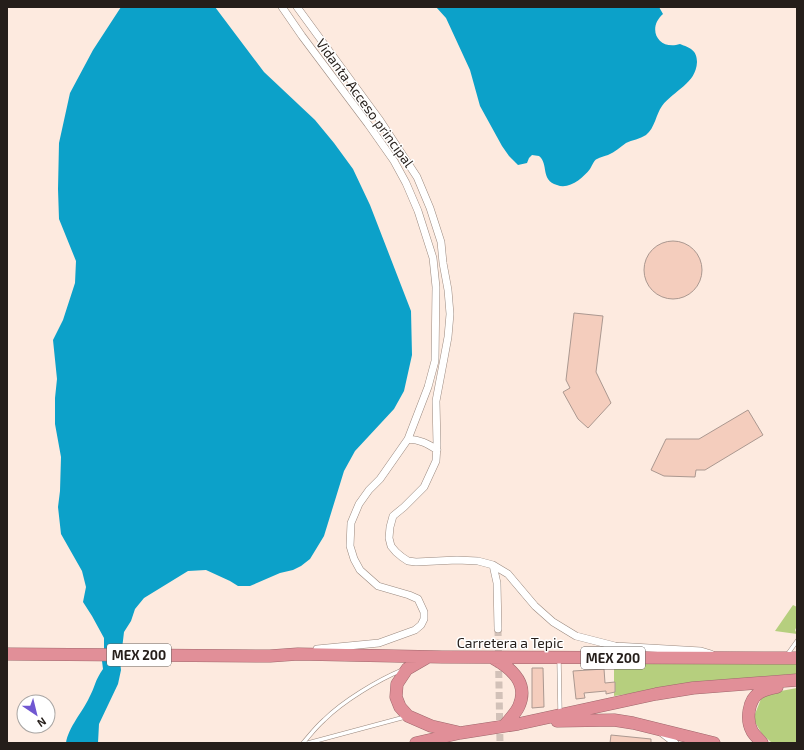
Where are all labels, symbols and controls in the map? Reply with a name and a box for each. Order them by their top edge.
street label: Vidanta Acceso principal [313,35,418,171]
street label: Carretera a Tepic [457,634,563,651]
road number: MEX 200 [107,644,171,666]
road number: MEX 200 [581,647,645,669]
north arrow [16,694,56,734]
text: N [35,715,49,730]

